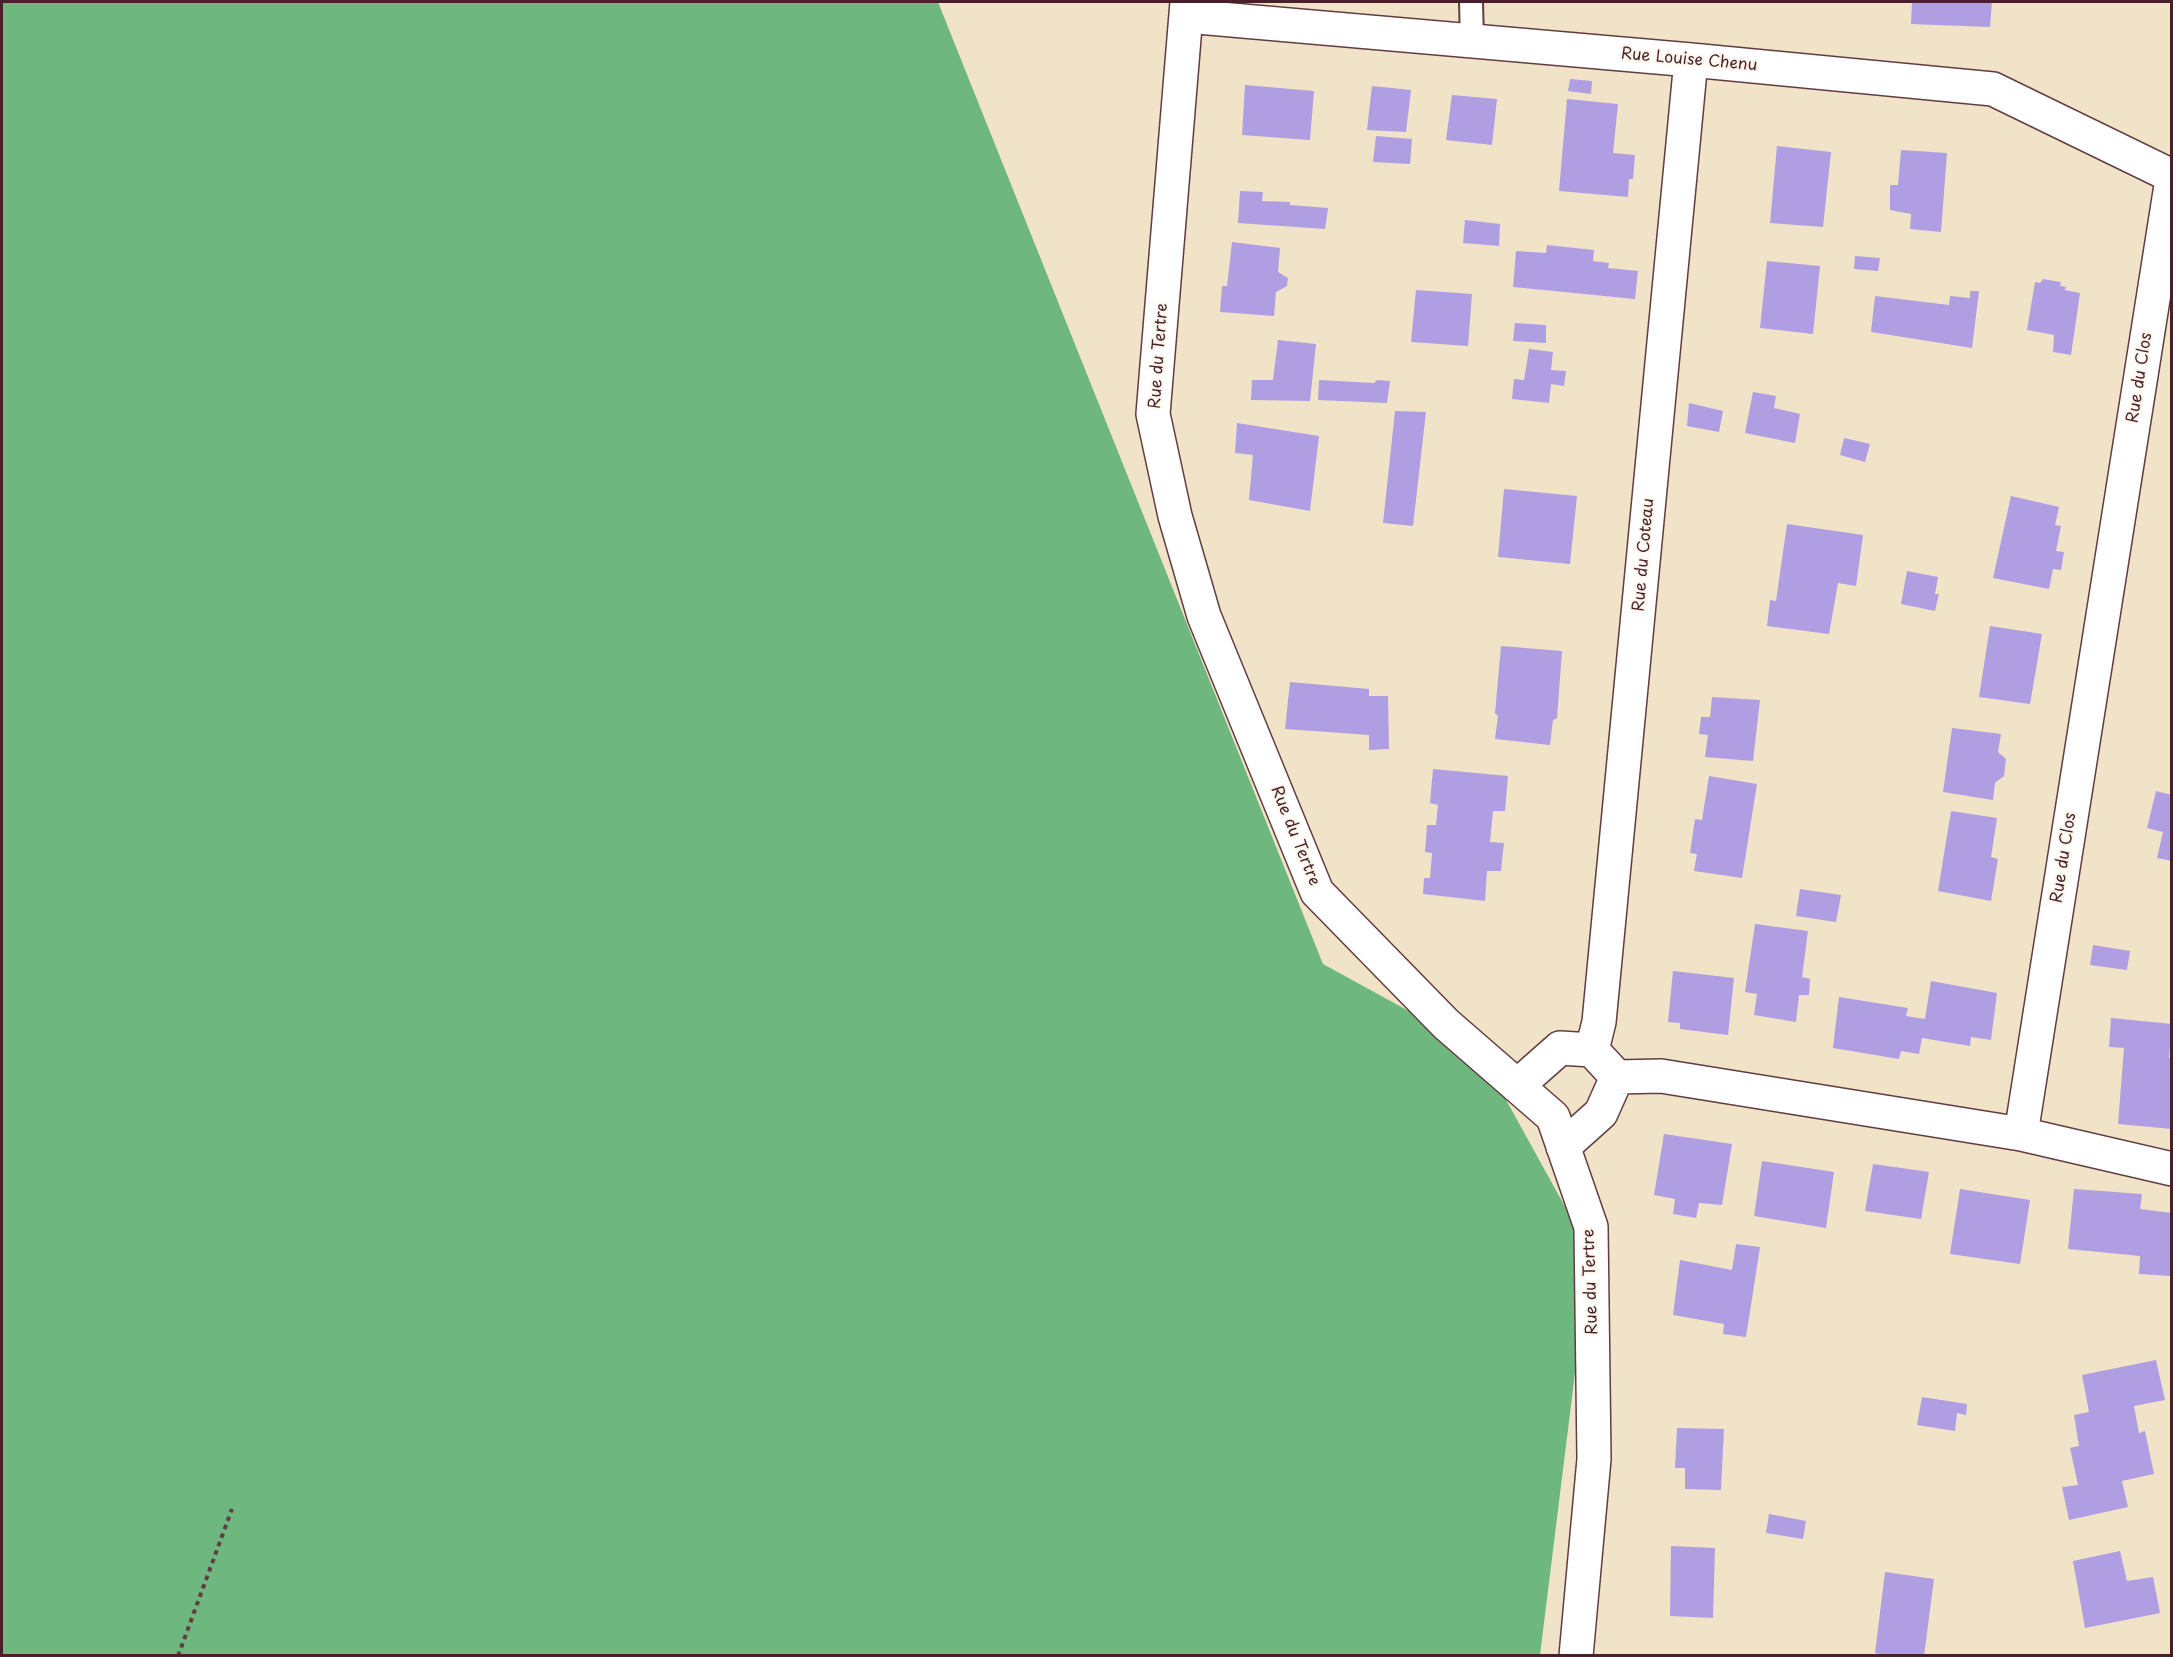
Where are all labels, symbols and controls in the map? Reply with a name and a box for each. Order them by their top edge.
street label: Rue Louise Chenu [1620,44,1758,76]
street label: Rue du Tertre [1146,302,1172,410]
street label: Rue du Clos [2123,331,2157,425]
street label: Rue du Coteau [1629,498,1659,612]
street label: Rue du Tertre [1266,783,1324,889]
street label: Rue du Clos [2047,811,2081,905]
street label: Rue du Tertre [1580,1229,1602,1335]

